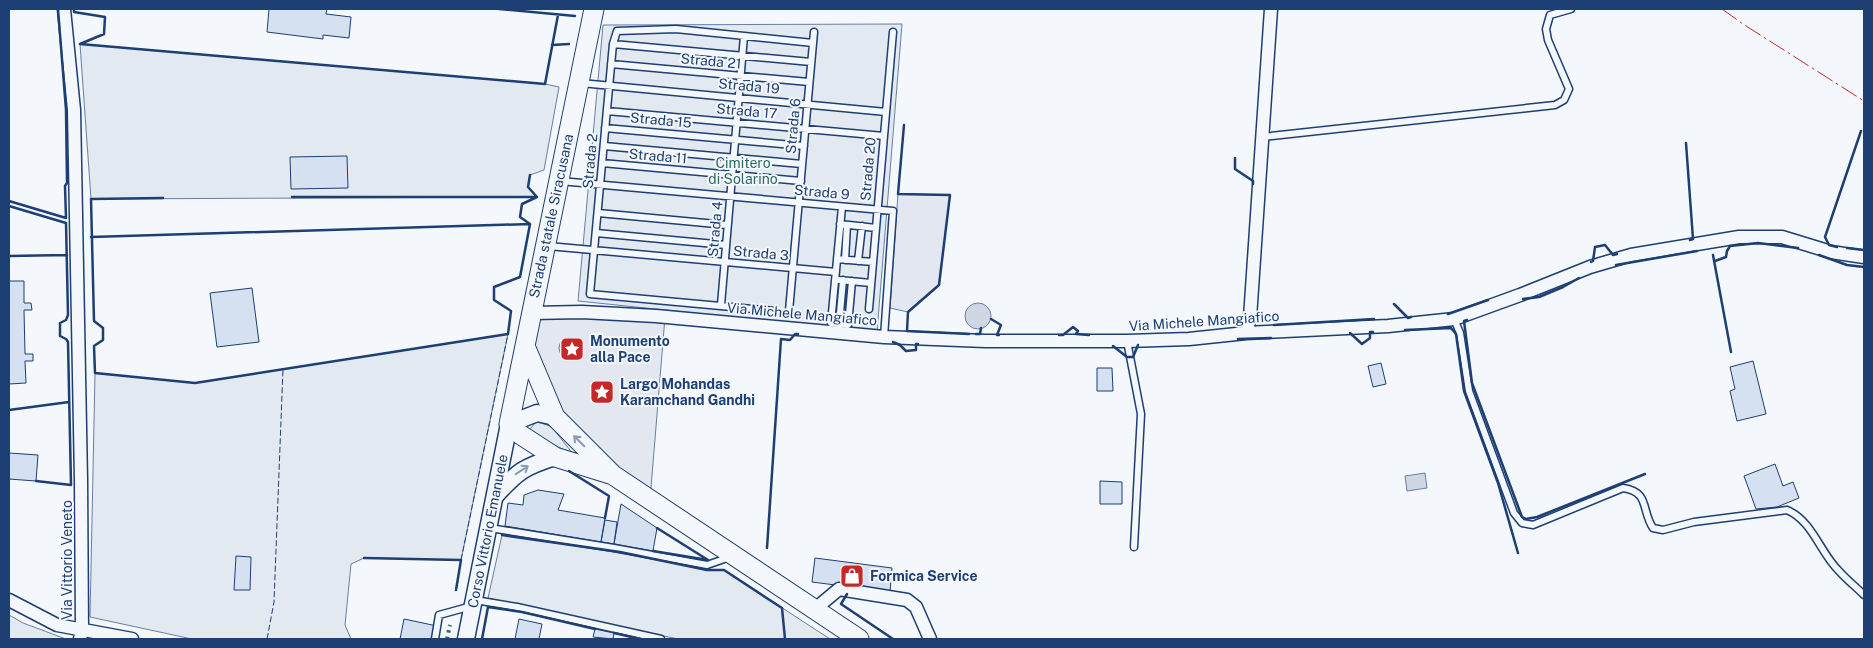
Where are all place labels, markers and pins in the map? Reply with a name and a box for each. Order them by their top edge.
place label: Monumento alla Pace [590,333,670,365]
place icon: Monumento alla Pace [559,336,585,362]
place label: Largo Mohandas Karamchand Gandhi [620,376,755,408]
place icon: Largo Mohandas Karamchand Gandhi [589,379,615,405]
shop icon: Formica Service [839,563,865,589]
place label: Formica Service [870,568,977,584]

